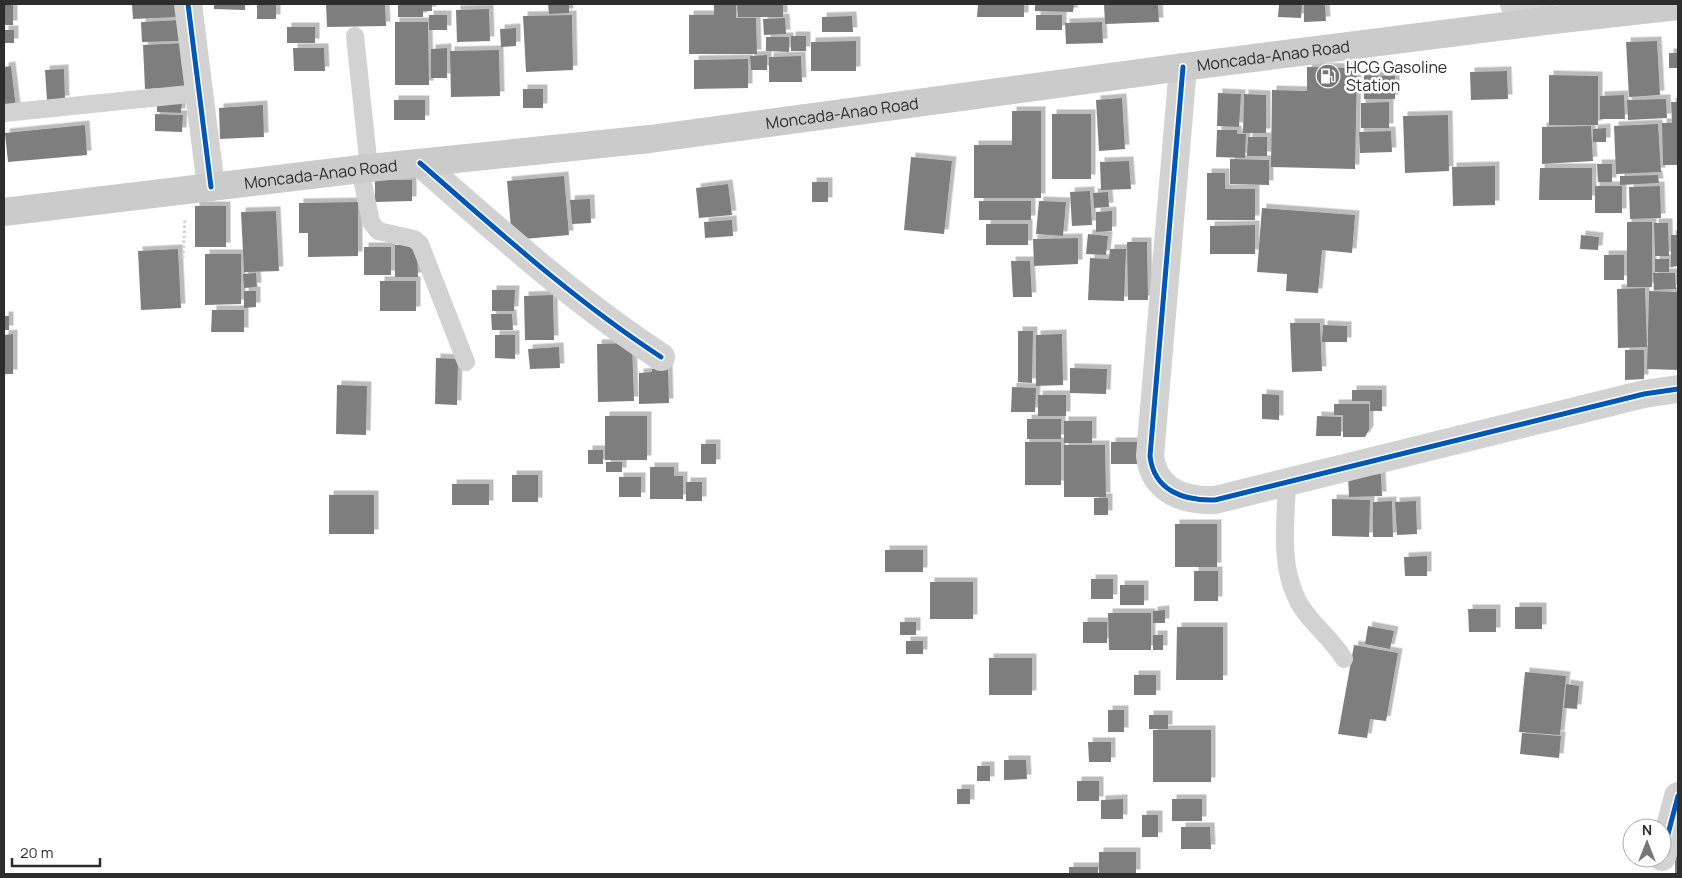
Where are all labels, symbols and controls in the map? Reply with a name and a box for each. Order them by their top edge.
street label: Moncada-Anao Road [1196,35,1351,76]
place label: HCG Gasoline Station [1346,56,1447,96]
fuel station icon: HCG Gasoline Station [1315,63,1341,89]
street label: Moncada-Anao Road [764,92,920,134]
street label: Moncada-Anao Road [243,154,398,194]
north arrow [1622,818,1672,868]
text: N [1642,820,1652,839]
scale bar [12,836,100,868]
text: 20 m [20,842,53,863]

